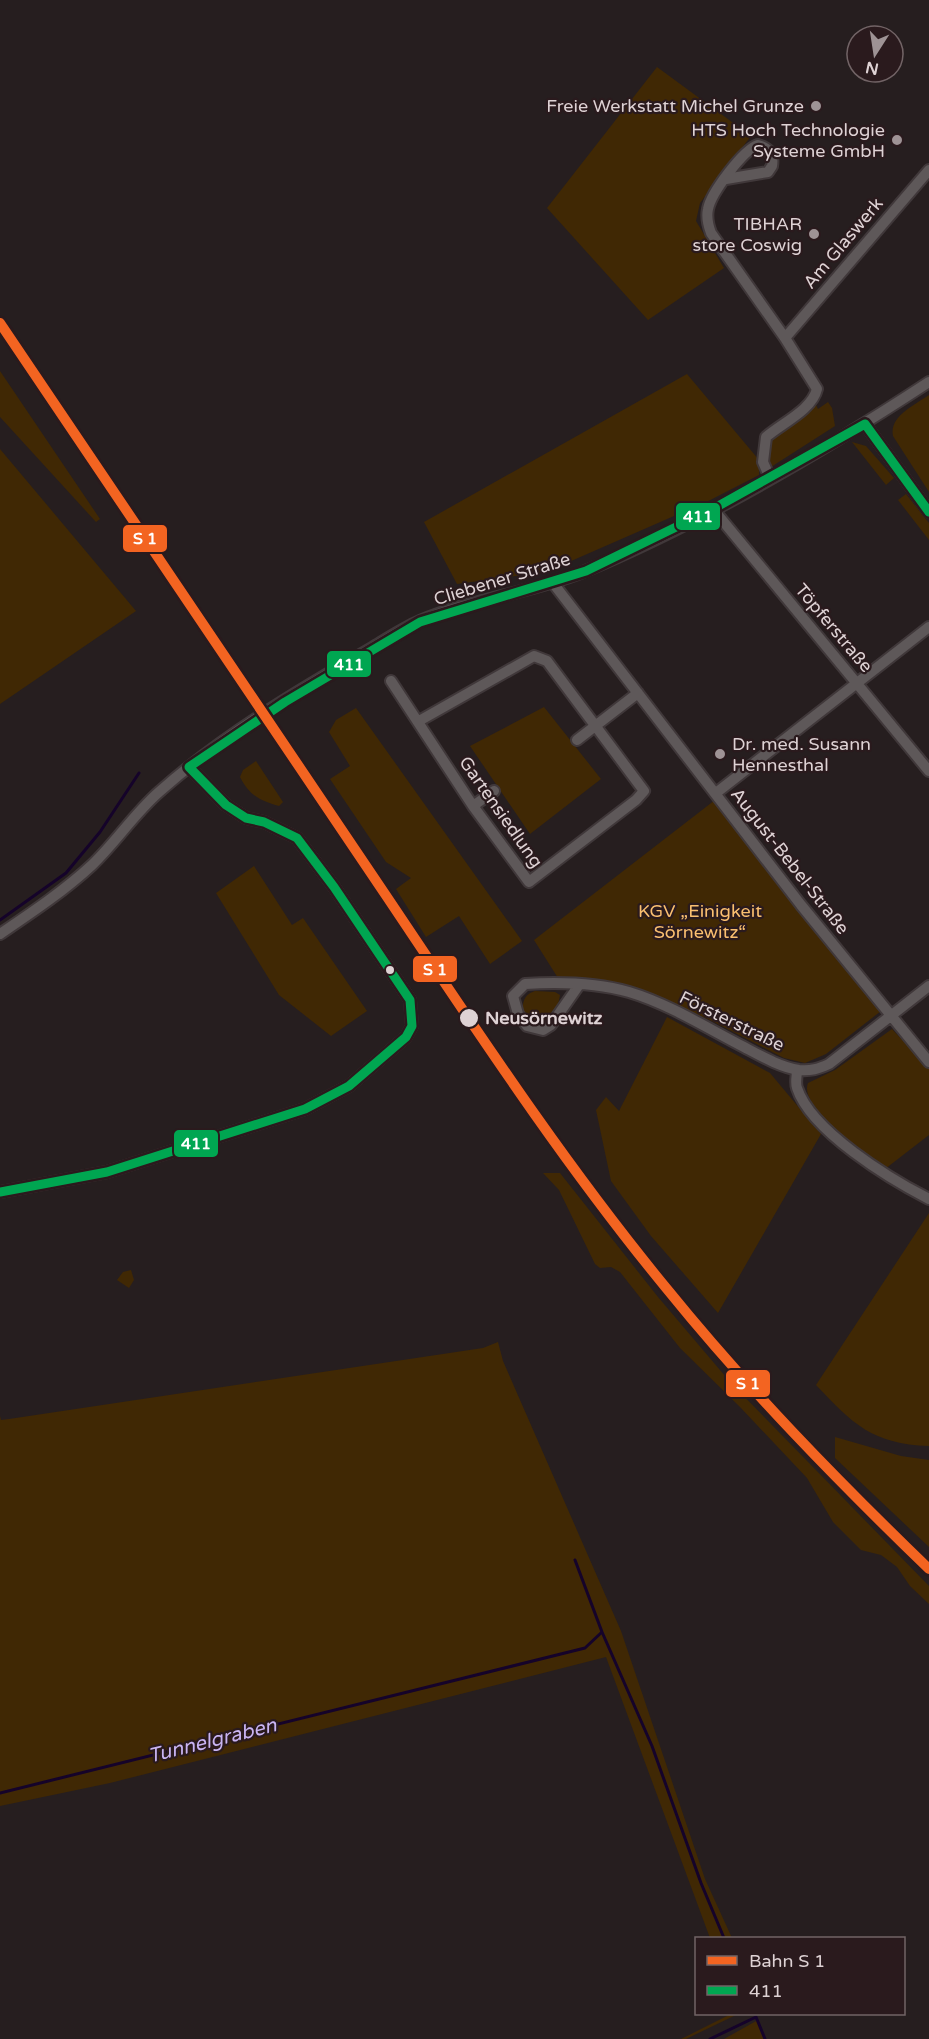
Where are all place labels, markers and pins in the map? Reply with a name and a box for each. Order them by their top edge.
place label: Freie Werkstatt Michel Grunze [546,95,804,117]
marker: Freie Werkstatt Michel Grunze [809,99,823,113]
place label: HTS Hoch Technologie Systeme GmbH [691,119,885,162]
marker: HTS Hoch Technologie Systeme GmbH [890,133,904,147]
place label: TIBHAR store Coswig [692,213,802,256]
marker: TIBHAR store Coswig [807,227,821,241]
place label: Dr. med. Susann Hennesthal [732,733,871,776]
marker: Dr. med. Susann Hennesthal [713,747,727,761]
unlabelled marker [384,964,396,976]
marker: Neusörnewitz [458,1007,480,1029]
place label: Neusörnewitz [485,1007,603,1029]

